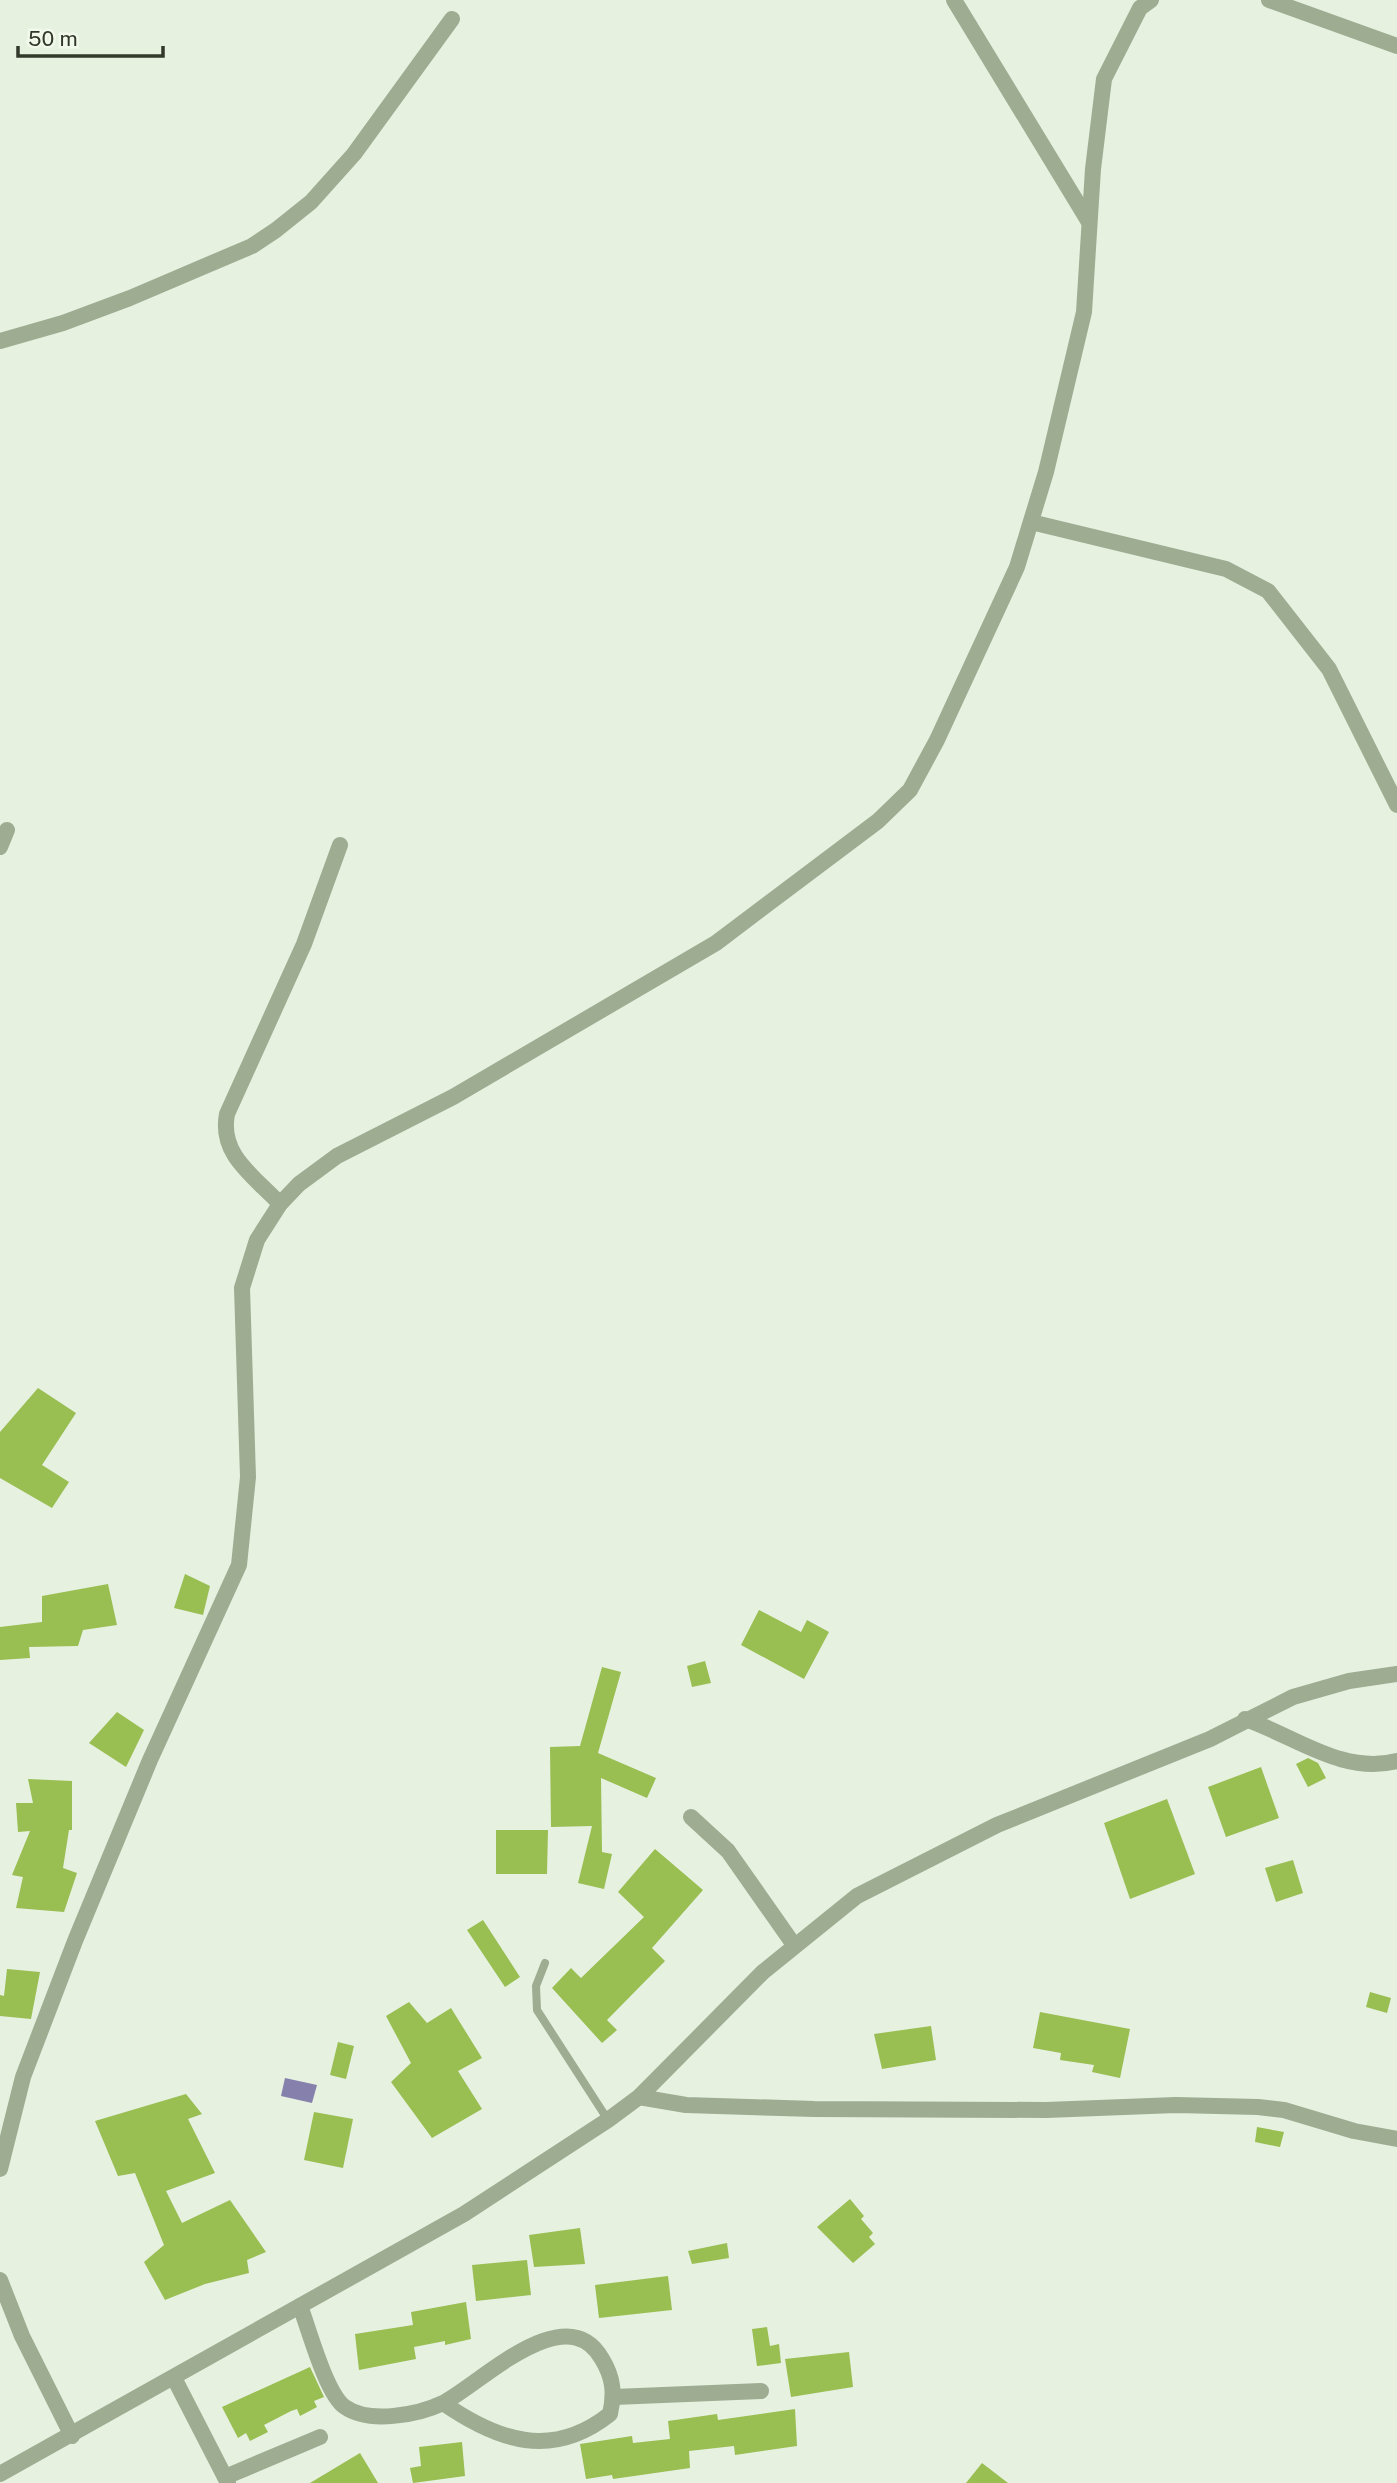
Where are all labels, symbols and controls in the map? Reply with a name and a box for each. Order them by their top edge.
scale bar [18,14,163,58]
text: 50 m [28,26,78,51]

